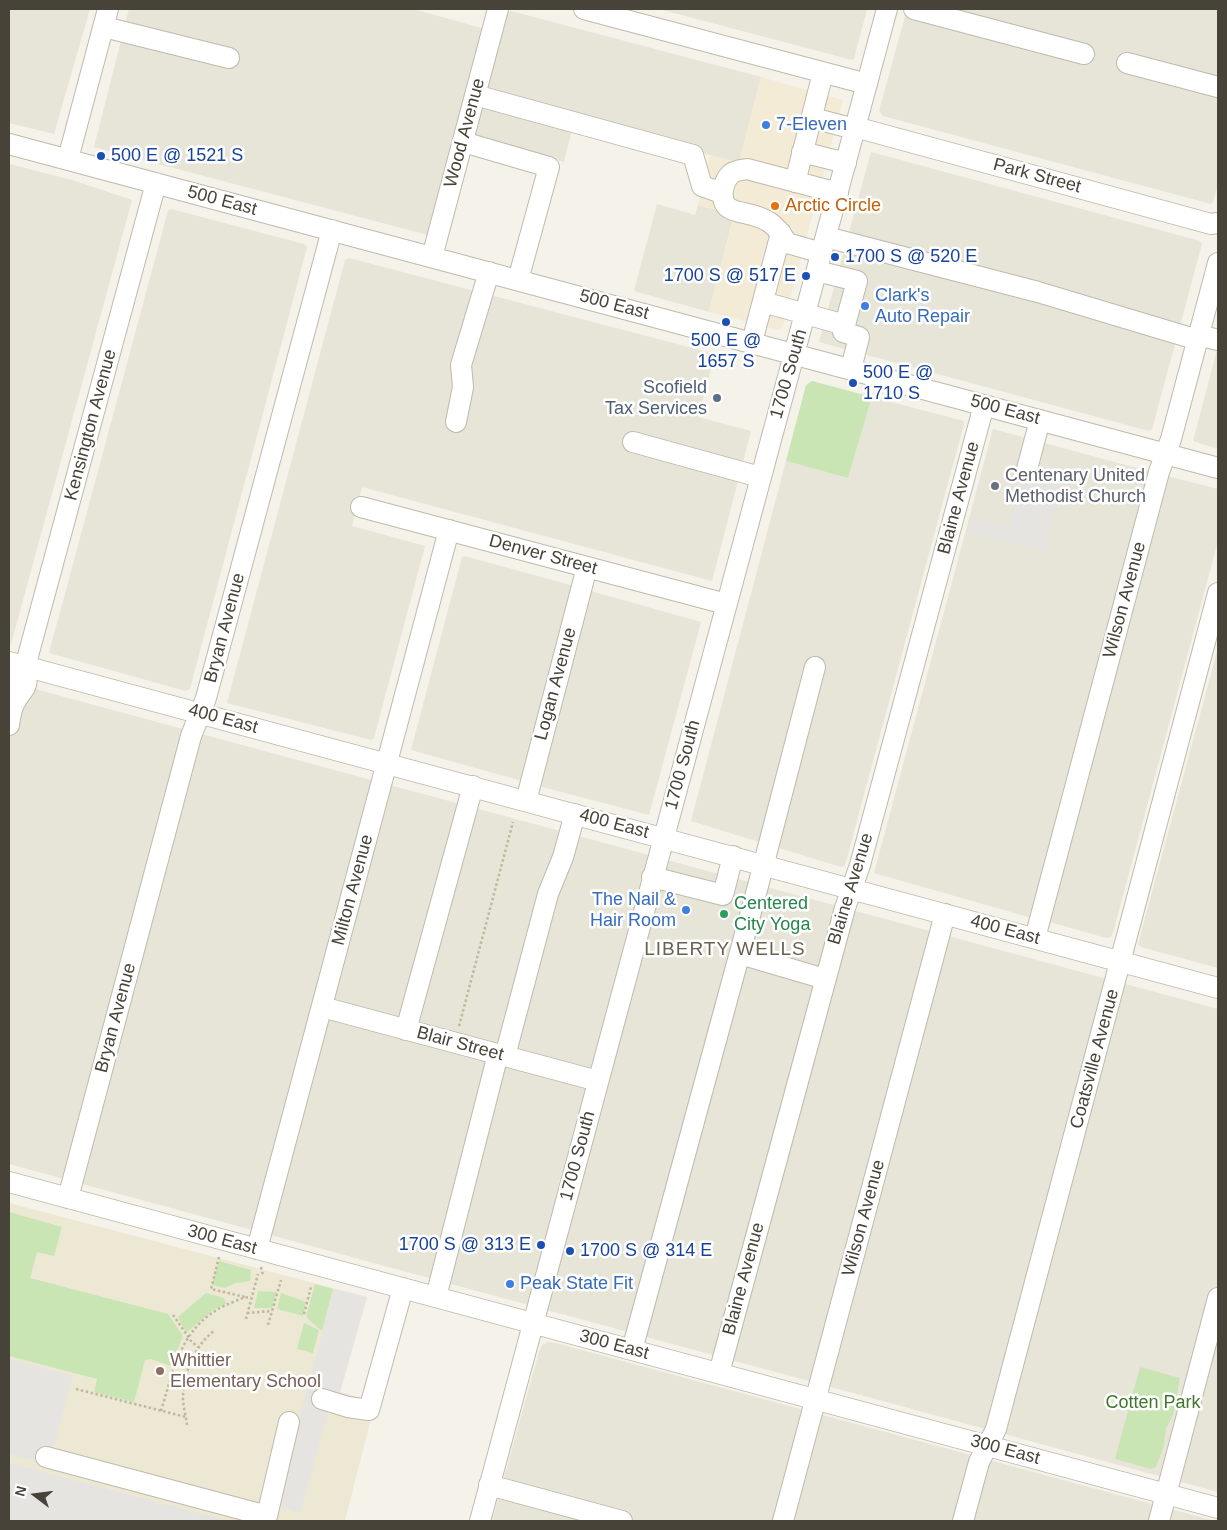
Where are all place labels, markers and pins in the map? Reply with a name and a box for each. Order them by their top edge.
place label: 7-Eleven [776,114,847,136]
marker: 7-Eleven [760,119,772,131]
place label: 500 E @ 1521 S [111,145,243,167]
marker: 500 E @ 1521 S [95,150,107,162]
place label: Arctic Circle [785,195,881,217]
marker: Arctic Circle [769,200,781,212]
place label: 1700 S @ 520 E [845,246,977,268]
marker: 1700 S @ 520 E [829,251,841,263]
place label: 1700 S @ 517 E [664,265,796,287]
marker: 1700 S @ 517 E [800,270,812,282]
place label: Clark's Auto Repair [875,285,970,328]
marker: Clark's Auto Repair [859,300,871,312]
marker: 500 E @ 1657 S [720,316,732,328]
place label: 500 E @ 1657 S [691,330,761,372]
place label: 500 E @ 1710 S [863,362,933,404]
place label: Scofield Tax Services [605,377,707,419]
marker: 500 E @ 1710 S [847,377,859,389]
marker: Scofield Tax Services [711,392,723,404]
place label: Centenary United Methodist Church [1005,465,1146,508]
marker: Centenary United Methodist Church [989,480,1001,492]
place label: The Nail & Hair Room [590,889,676,932]
place label: Centered City Yoga [734,893,810,936]
marker: The Nail & Hair Room [680,904,692,916]
marker: Centered City Yoga [718,908,730,920]
place label: 1700 S @ 313 E [399,1234,531,1256]
marker: 1700 S @ 313 E [535,1239,547,1251]
place label: 1700 S @ 314 E [580,1240,712,1262]
marker: 1700 S @ 314 E [564,1245,576,1257]
place label: Peak State Fit [520,1273,633,1295]
marker: Peak State Fit [504,1278,516,1290]
place label: Whittier Elementary School [170,1350,321,1392]
marker: Whittier Elementary School [154,1365,166,1377]

